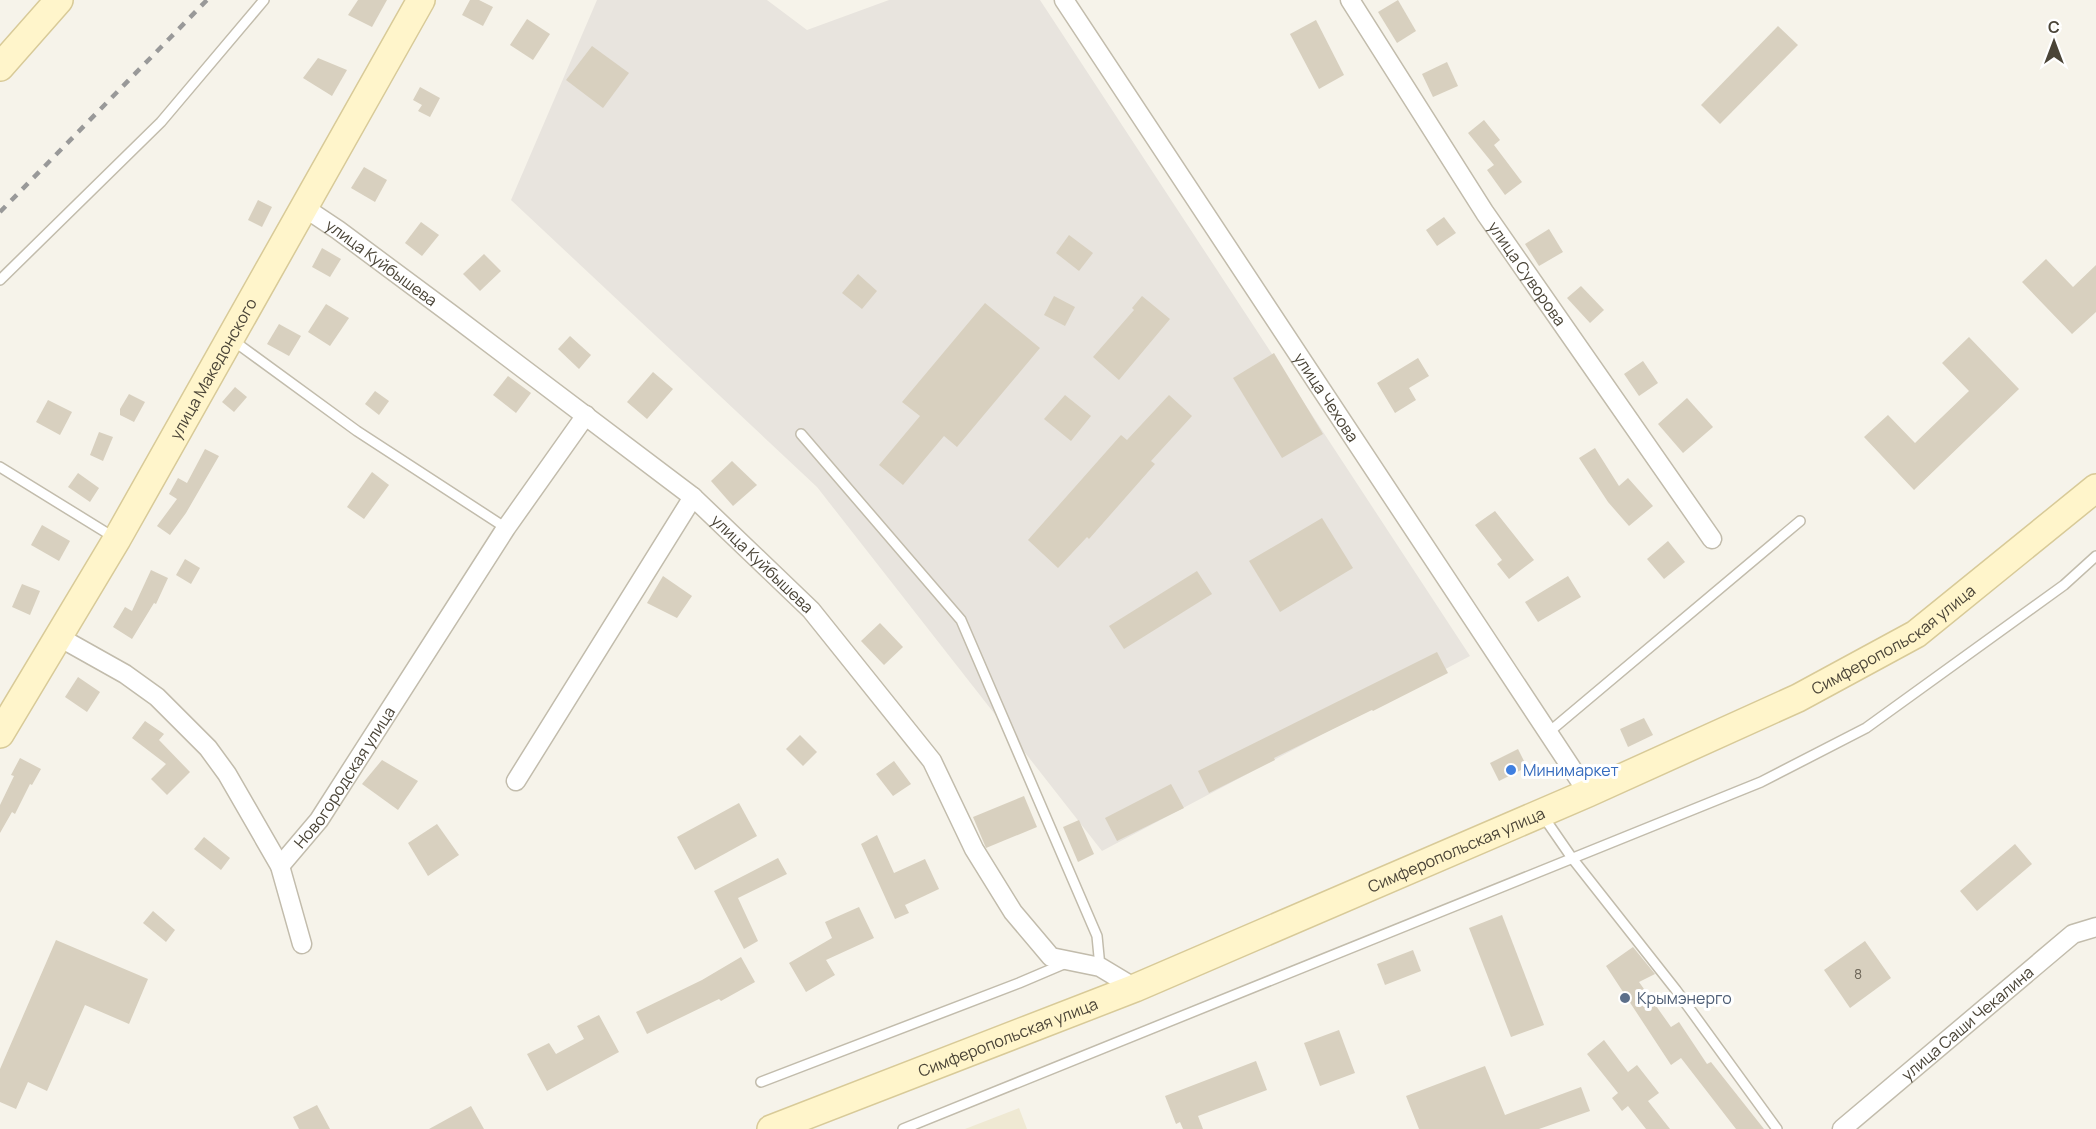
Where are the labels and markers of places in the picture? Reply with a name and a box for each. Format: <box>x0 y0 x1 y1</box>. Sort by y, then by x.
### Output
place label: Минимаркет <box>1523 759 1619 781</box>
marker: Минимаркет <box>1504 763 1518 777</box>
place label: Крымэнерго <box>1637 987 1732 1009</box>
marker: Крымэнерго <box>1618 991 1632 1005</box>

